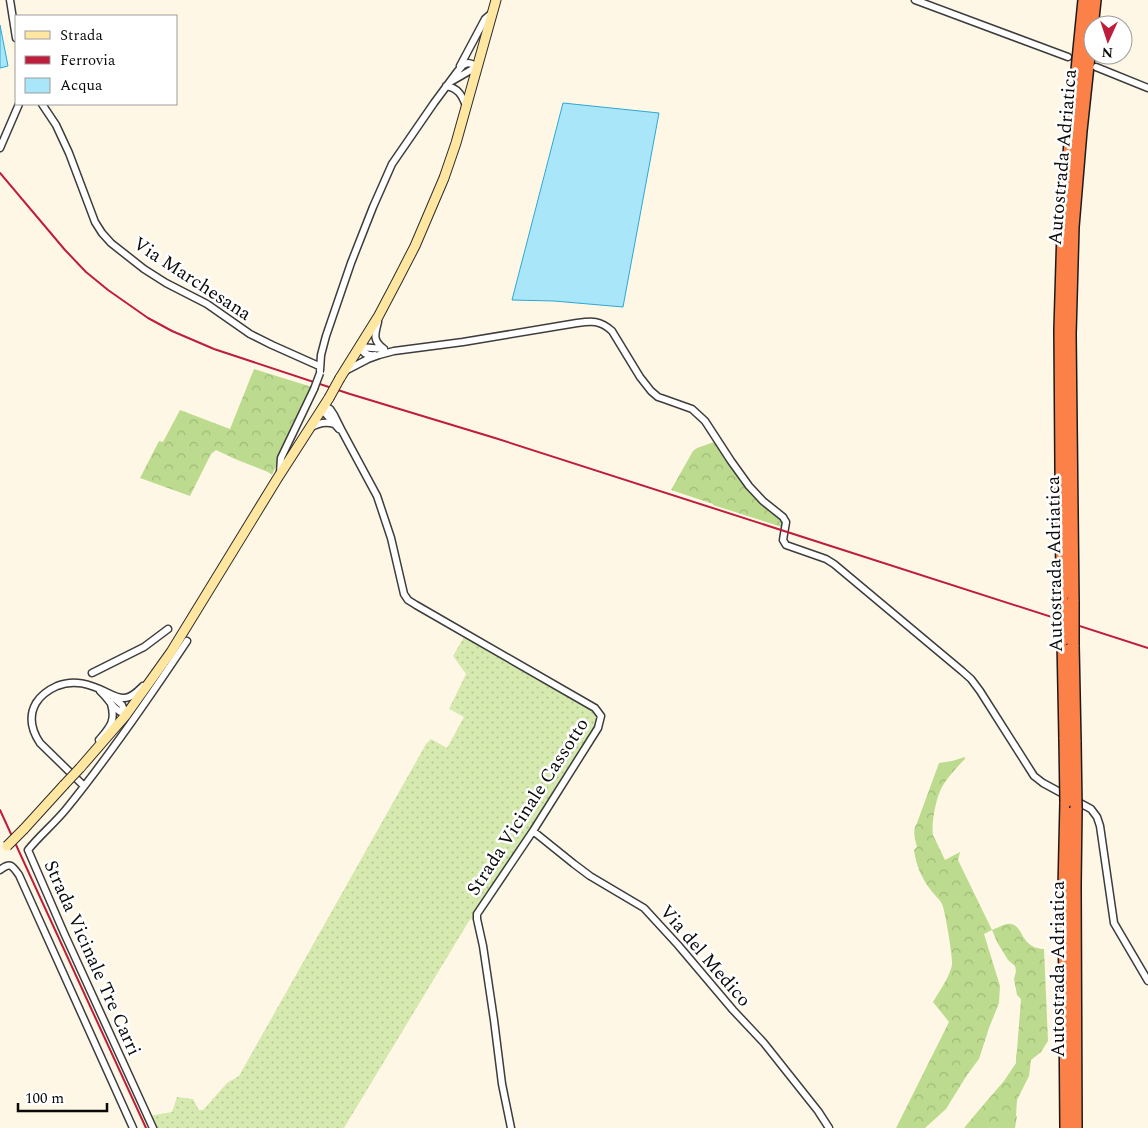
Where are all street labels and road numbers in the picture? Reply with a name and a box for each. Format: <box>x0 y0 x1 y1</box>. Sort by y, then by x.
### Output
street label: Autostrada Adriatica <box>1041 67 1085 246</box>
street label: Via Marchesana <box>127 230 258 329</box>
street label: Autostrada Adriatica <box>1039 475 1071 652</box>
street label: Strada Vicinale Cassotto <box>459 712 597 902</box>
street label: Strada Vicinale Tre Carri <box>36 856 148 1060</box>
street label: Autostrada Adriatica <box>1044 880 1073 1057</box>
street label: Via del Medico <box>652 898 758 1014</box>

